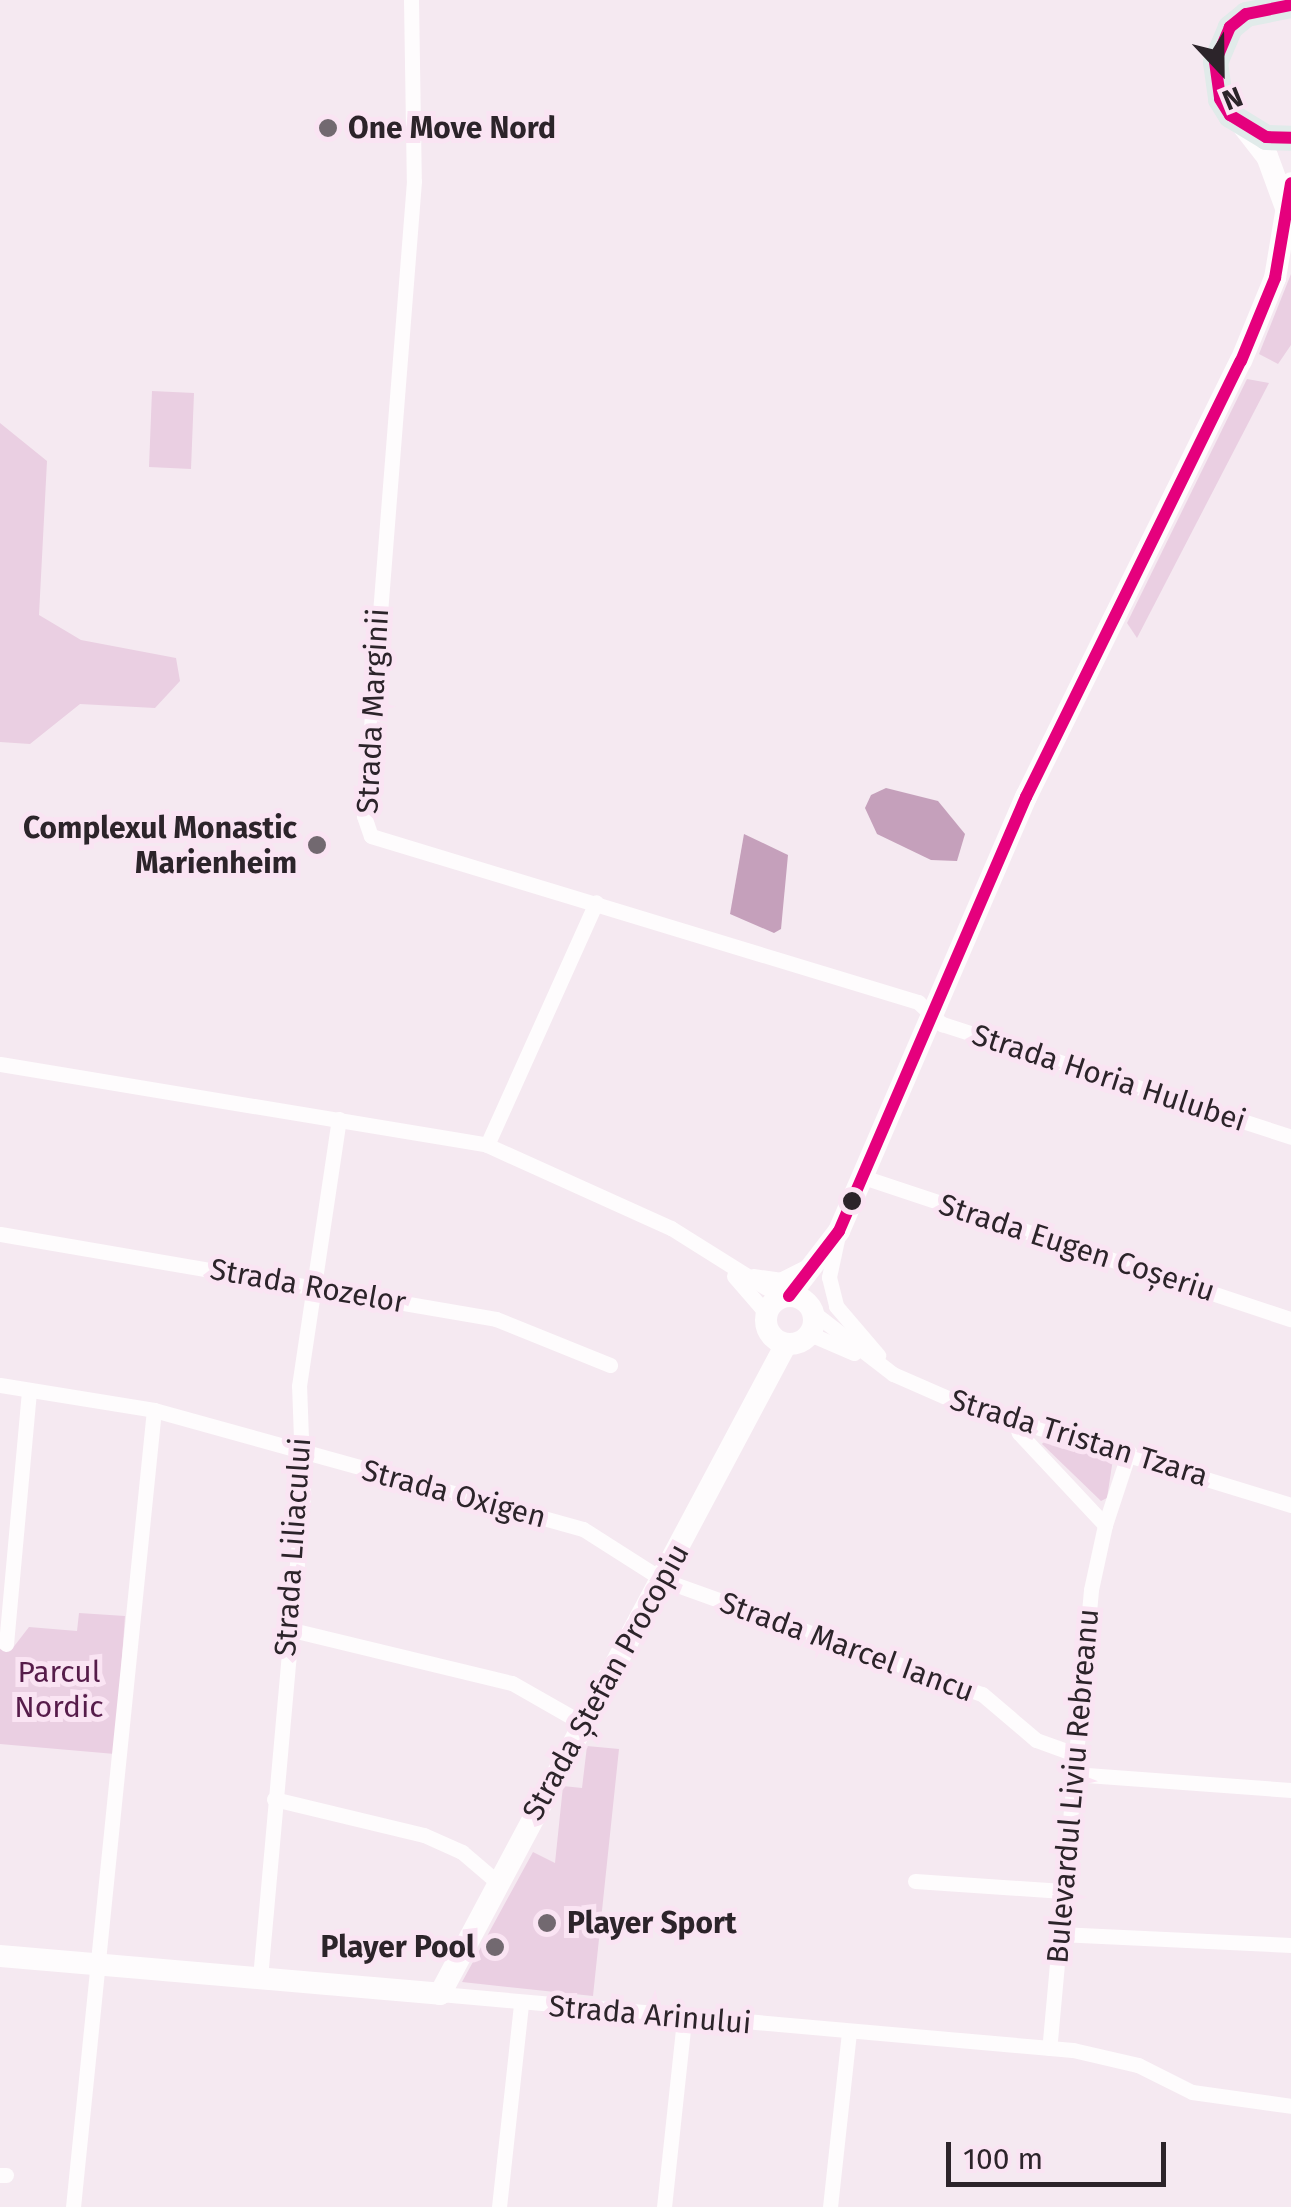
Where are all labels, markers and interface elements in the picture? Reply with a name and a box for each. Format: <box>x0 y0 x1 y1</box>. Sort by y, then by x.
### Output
north arrow <box>1171 20 1271 120</box>
text: N <box>1218 79 1247 117</box>
place label: One Move Nord <box>348 110 556 146</box>
marker: One Move Nord <box>317 117 339 139</box>
street label: Strada Marginii <box>350 607 396 815</box>
place label: Complexul Monastic Marienheim <box>23 810 297 880</box>
marker: Complexul Monastic Marienheim <box>306 834 328 856</box>
street label: Strada Horia Hulubei <box>968 1017 1250 1139</box>
street label: Strada Eugen Coșeriu <box>935 1186 1219 1310</box>
unlabelled marker <box>842 1191 862 1211</box>
street label: Strada Rozelor <box>207 1251 409 1321</box>
street label: Strada Tristan Tzara <box>946 1382 1212 1494</box>
street label: Strada Liliacului <box>267 1436 319 1658</box>
street label: Strada Oxigen <box>358 1452 550 1536</box>
street label: Strada Ștefan Procopiu <box>515 1537 697 1827</box>
street label: Strada Marcel Iancu <box>715 1584 979 1710</box>
street label: Bulevardul Liviu Rebreanu <box>1040 1607 1106 1965</box>
park label: Parcul Nordic <box>14 1654 104 1724</box>
place label: Player Sport <box>567 1905 737 1941</box>
marker: Player Sport <box>536 1912 558 1934</box>
place label: Player Pool <box>321 1929 475 1965</box>
marker: Player Pool <box>484 1936 506 1958</box>
street label: Strada Arinului <box>547 1988 753 2042</box>
scale bar <box>951 2122 1171 2184</box>
text: 100 m <box>963 2141 1043 2177</box>

